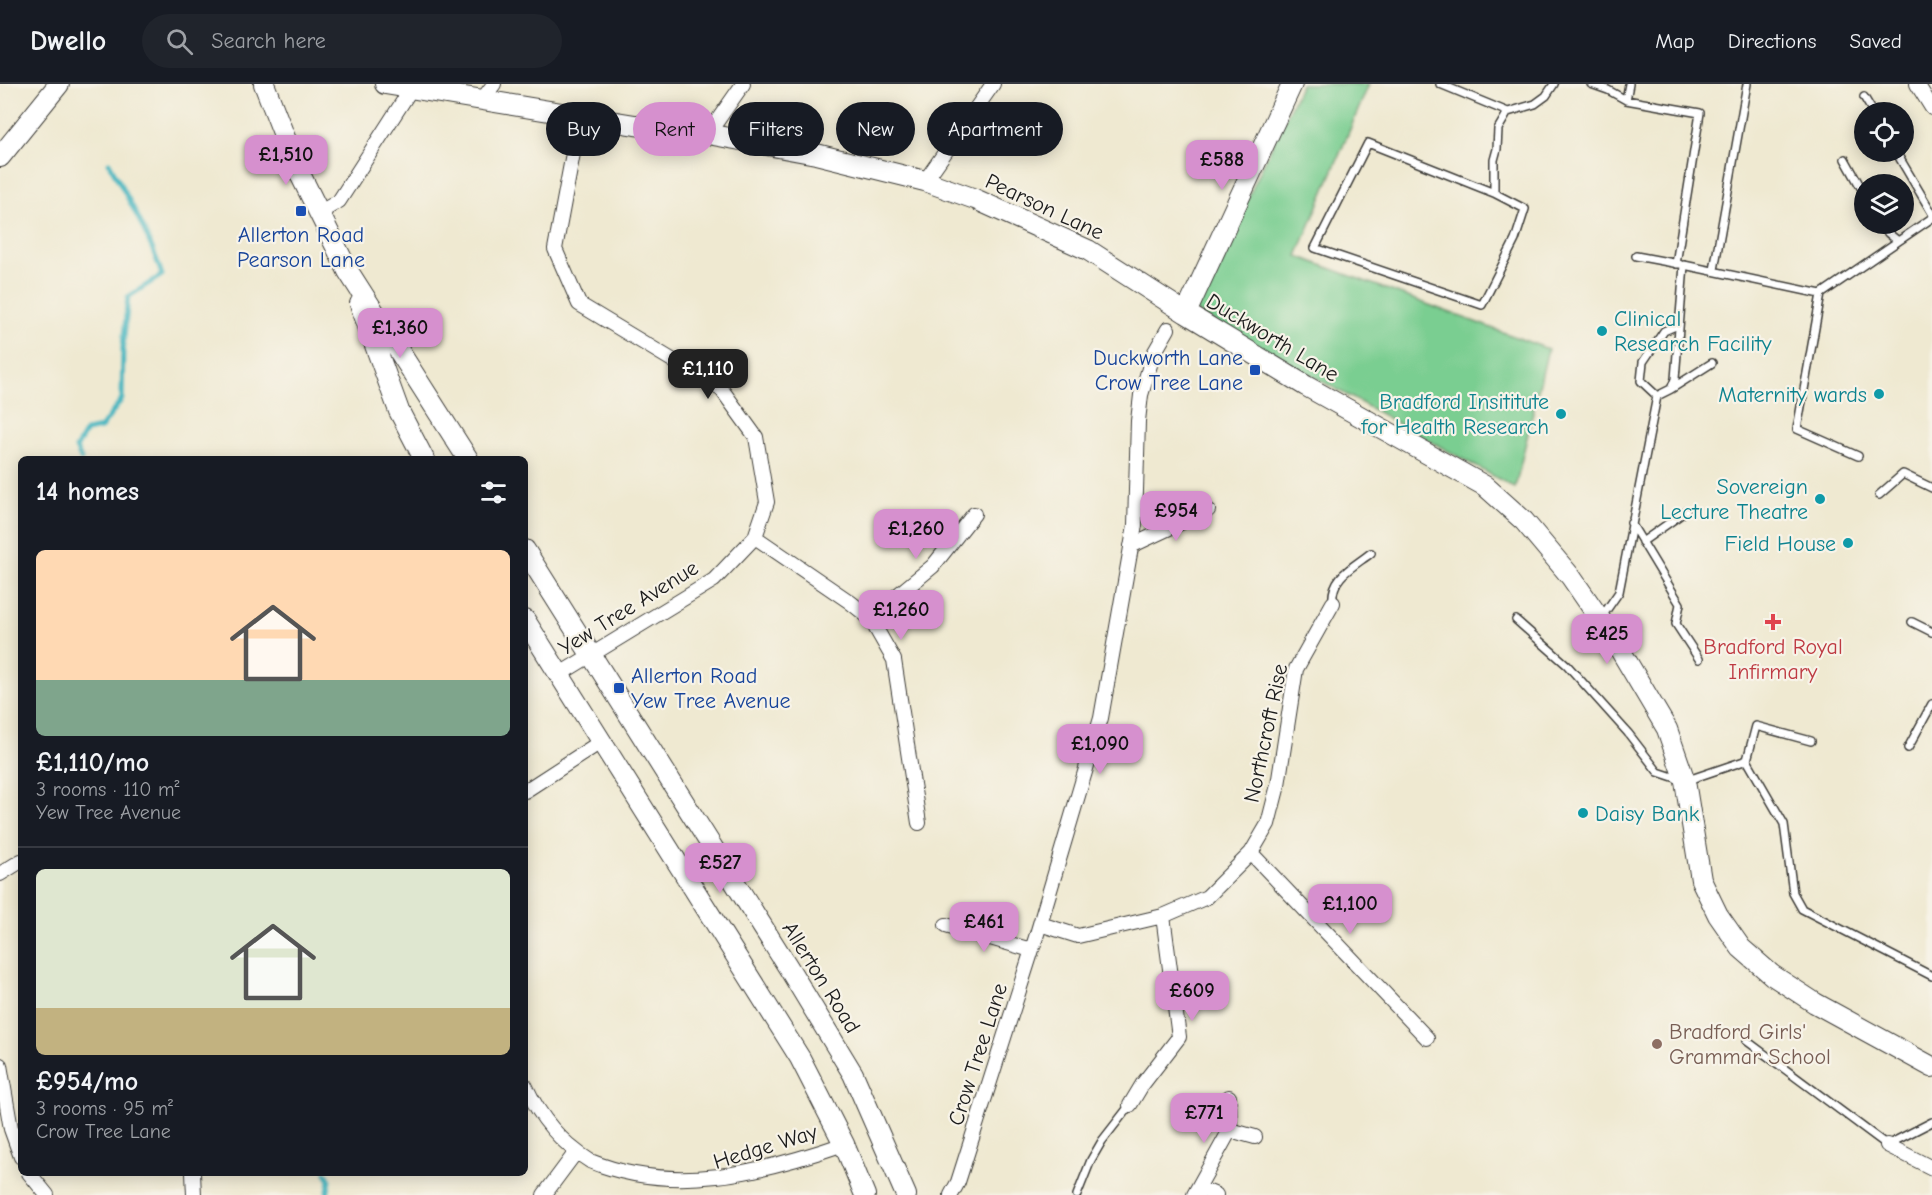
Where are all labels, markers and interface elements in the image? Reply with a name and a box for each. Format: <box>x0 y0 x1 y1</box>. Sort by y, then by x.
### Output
search box <box>142 14 562 68</box>
text: Dwello <box>30 25 106 57</box>
icon: search <box>163 25 196 58</box>
text: Search here <box>211 28 326 54</box>
text: Map <box>1655 29 1695 53</box>
text: Directions <box>1728 29 1817 53</box>
text: Saved <box>1850 29 1902 53</box>
chip: Buy <box>546 102 621 156</box>
chip: Rent <box>633 102 716 156</box>
chip: Filters <box>728 102 824 156</box>
chip: New <box>836 102 915 156</box>
chip: Apartment <box>927 102 1063 156</box>
map controls <box>1854 102 1914 234</box>
button: locate <box>1854 102 1914 162</box>
pin: £1,510 <box>237 135 335 186</box>
pin: £588 <box>1186 140 1258 191</box>
text: £1,510 <box>259 143 313 166</box>
text: £588 <box>1200 148 1244 171</box>
street label: Pearson Lane <box>981 168 1108 246</box>
button: layers <box>1854 174 1914 234</box>
marker: Allerton Road Pearson Lane <box>294 204 308 218</box>
place label: Allerton Road Pearson Lane <box>237 222 365 273</box>
street label: Duckworth Lane <box>1201 288 1344 388</box>
place label: Clinical Research Facility <box>1614 306 1772 357</box>
pin: £1,360 <box>351 308 449 359</box>
text: £1,360 <box>372 316 428 339</box>
marker: Clinical Research Facility <box>1595 324 1609 338</box>
place label: Duckworth Lane Crow Tree Lane <box>1093 345 1243 396</box>
pin: £1,110 <box>659 349 757 400</box>
text: £1,110 <box>682 357 734 380</box>
marker: Duckworth Lane Crow Tree Lane <box>1248 363 1262 377</box>
place label: Maternity wards <box>1718 382 1867 408</box>
marker: Maternity wards <box>1872 387 1886 401</box>
place label: Bradford Insititute for Health Research <box>1360 389 1549 440</box>
marker: Bradford Insititute for Health Research <box>1554 407 1568 421</box>
place label: Sovereign Lecture Theatre <box>1660 474 1808 525</box>
icon: filters <box>477 476 510 509</box>
text: 14 homes <box>36 477 139 507</box>
pin: £954 <box>1140 491 1212 542</box>
marker: Sovereign Lecture Theatre <box>1813 492 1827 506</box>
text: £954 <box>1154 499 1198 522</box>
pin: £1,260 <box>867 509 965 560</box>
text: £1,260 <box>888 517 944 540</box>
place label: Field House <box>1725 531 1836 557</box>
marker: Field House <box>1841 536 1855 550</box>
street label: Yew Tree Avenue <box>554 555 703 661</box>
icon: home <box>219 589 327 697</box>
pin: £1,260 <box>852 590 950 641</box>
text: £1,260 <box>873 598 929 621</box>
marker: Bradford Royal Infirmary <box>1764 613 1782 631</box>
pin: £425 <box>1571 614 1643 665</box>
text: £425 <box>1585 622 1629 645</box>
place label: Bradford Royal Infirmary <box>1703 634 1843 685</box>
street label: Northcroft Rise <box>1239 661 1293 805</box>
place label: Allerton Road Yew Tree Avenue <box>631 663 790 714</box>
marker: Allerton Road Yew Tree Avenue <box>612 681 626 695</box>
pin: £1,090 <box>1051 724 1149 775</box>
text: £1,090 <box>1071 732 1129 755</box>
text: £1,110/mo <box>36 748 149 778</box>
text: 3 rooms · 110 m² <box>36 778 180 801</box>
text: Yew Tree Avenue <box>36 801 181 824</box>
place label: Daisy Bank <box>1595 801 1700 827</box>
marker: Daisy Bank <box>1576 806 1590 820</box>
pin: £527 <box>684 843 756 894</box>
text: £527 <box>699 851 741 874</box>
pin: £1,100 <box>1301 884 1399 935</box>
text: £1,100 <box>1322 892 1378 915</box>
pin: £461 <box>948 902 1020 953</box>
icon: home <box>219 908 327 1016</box>
text: £461 <box>964 910 1004 933</box>
street label: Allerton Road <box>777 917 866 1038</box>
pin: £609 <box>1156 971 1228 1022</box>
text: £609 <box>1169 979 1215 1002</box>
street label: Crow Tree Lane <box>943 980 1013 1129</box>
place label: Bradford Girls' Grammar School <box>1669 1019 1831 1070</box>
marker: Bradford Girls' Grammar School <box>1650 1037 1664 1051</box>
text: £954/mo <box>36 1067 138 1097</box>
pin: £771 <box>1168 1093 1240 1144</box>
text: 3 rooms · 95 m² <box>36 1097 173 1120</box>
text: £771 <box>1184 1101 1224 1124</box>
street label: Hedge Way <box>710 1119 821 1175</box>
text: Crow Tree Lane <box>36 1120 171 1143</box>

